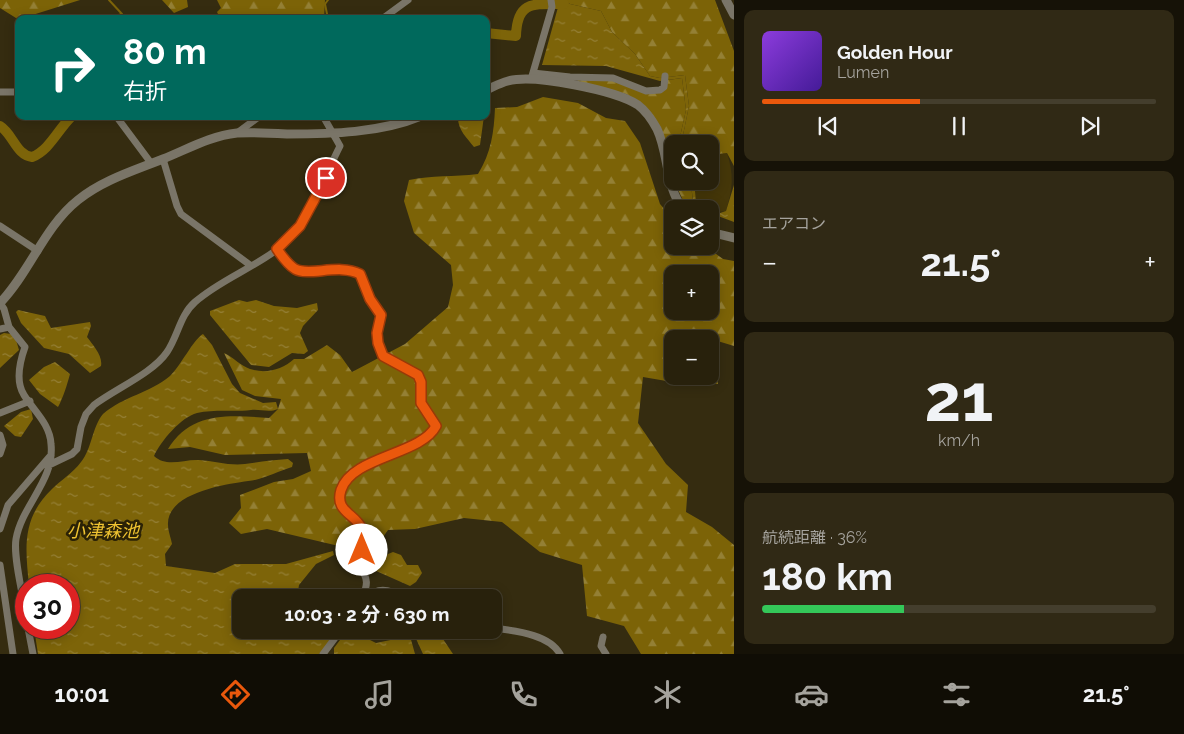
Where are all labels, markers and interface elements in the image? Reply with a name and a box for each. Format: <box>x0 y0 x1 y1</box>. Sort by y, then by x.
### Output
text: 80 m <box>123 31 207 72</box>
icon: right <box>40 35 105 100</box>
text: Golden Hour <box>837 41 953 63</box>
text: Lumen <box>837 63 889 82</box>
text: 右折 <box>123 78 167 104</box>
icon: previous <box>814 112 842 140</box>
icon: pause <box>945 112 973 140</box>
icon: next <box>1076 112 1104 140</box>
map controls <box>664 135 719 385</box>
button: search <box>664 135 719 190</box>
pin <box>305 157 347 199</box>
icon: arrive <box>312 164 340 192</box>
button: layers <box>664 200 719 255</box>
text: エアコン <box>762 214 826 233</box>
text: 21.5° <box>920 240 1001 285</box>
text: − <box>762 246 777 279</box>
text: + <box>1144 246 1156 279</box>
button: + <box>664 265 719 320</box>
button: − <box>664 330 719 385</box>
text: 21 <box>925 360 993 436</box>
text: km/h <box>938 431 980 450</box>
water label: 小津森池 <box>67 520 141 541</box>
position arrow <box>335 523 387 575</box>
text: 航続距離 · 36% <box>762 528 867 547</box>
text: 180 km <box>762 554 893 599</box>
speed limit sign: 30 <box>15 574 80 639</box>
text: 10:03 · 2 分 · 630 m <box>284 603 450 625</box>
icon: directions <box>218 677 253 712</box>
icon: music <box>362 677 397 712</box>
icon: phone <box>506 677 541 712</box>
icon: climate <box>650 677 685 712</box>
icon: car <box>794 677 829 712</box>
icon: filters <box>939 677 974 712</box>
text: 10:01 <box>55 681 109 707</box>
text: 21.5° <box>1083 681 1129 707</box>

